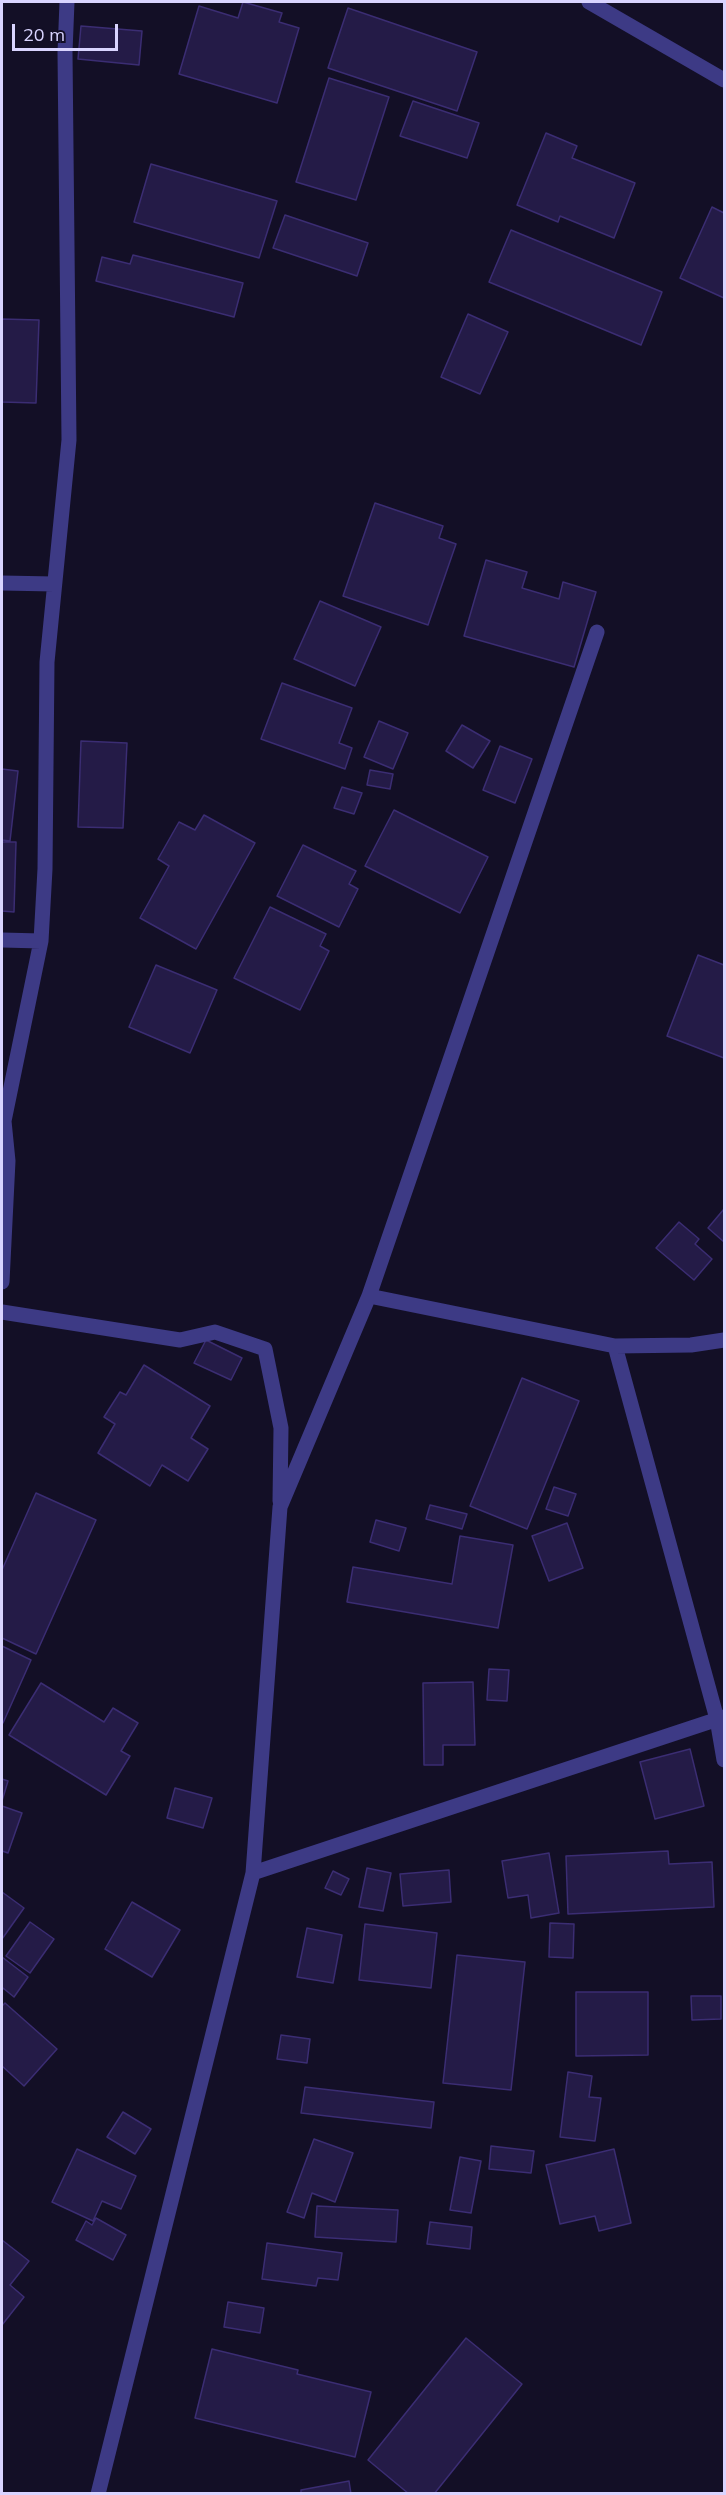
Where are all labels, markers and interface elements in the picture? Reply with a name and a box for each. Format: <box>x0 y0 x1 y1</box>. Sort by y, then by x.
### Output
scale bar <box>15 12 122 50</box>
text: 20 m <box>23 23 65 46</box>

